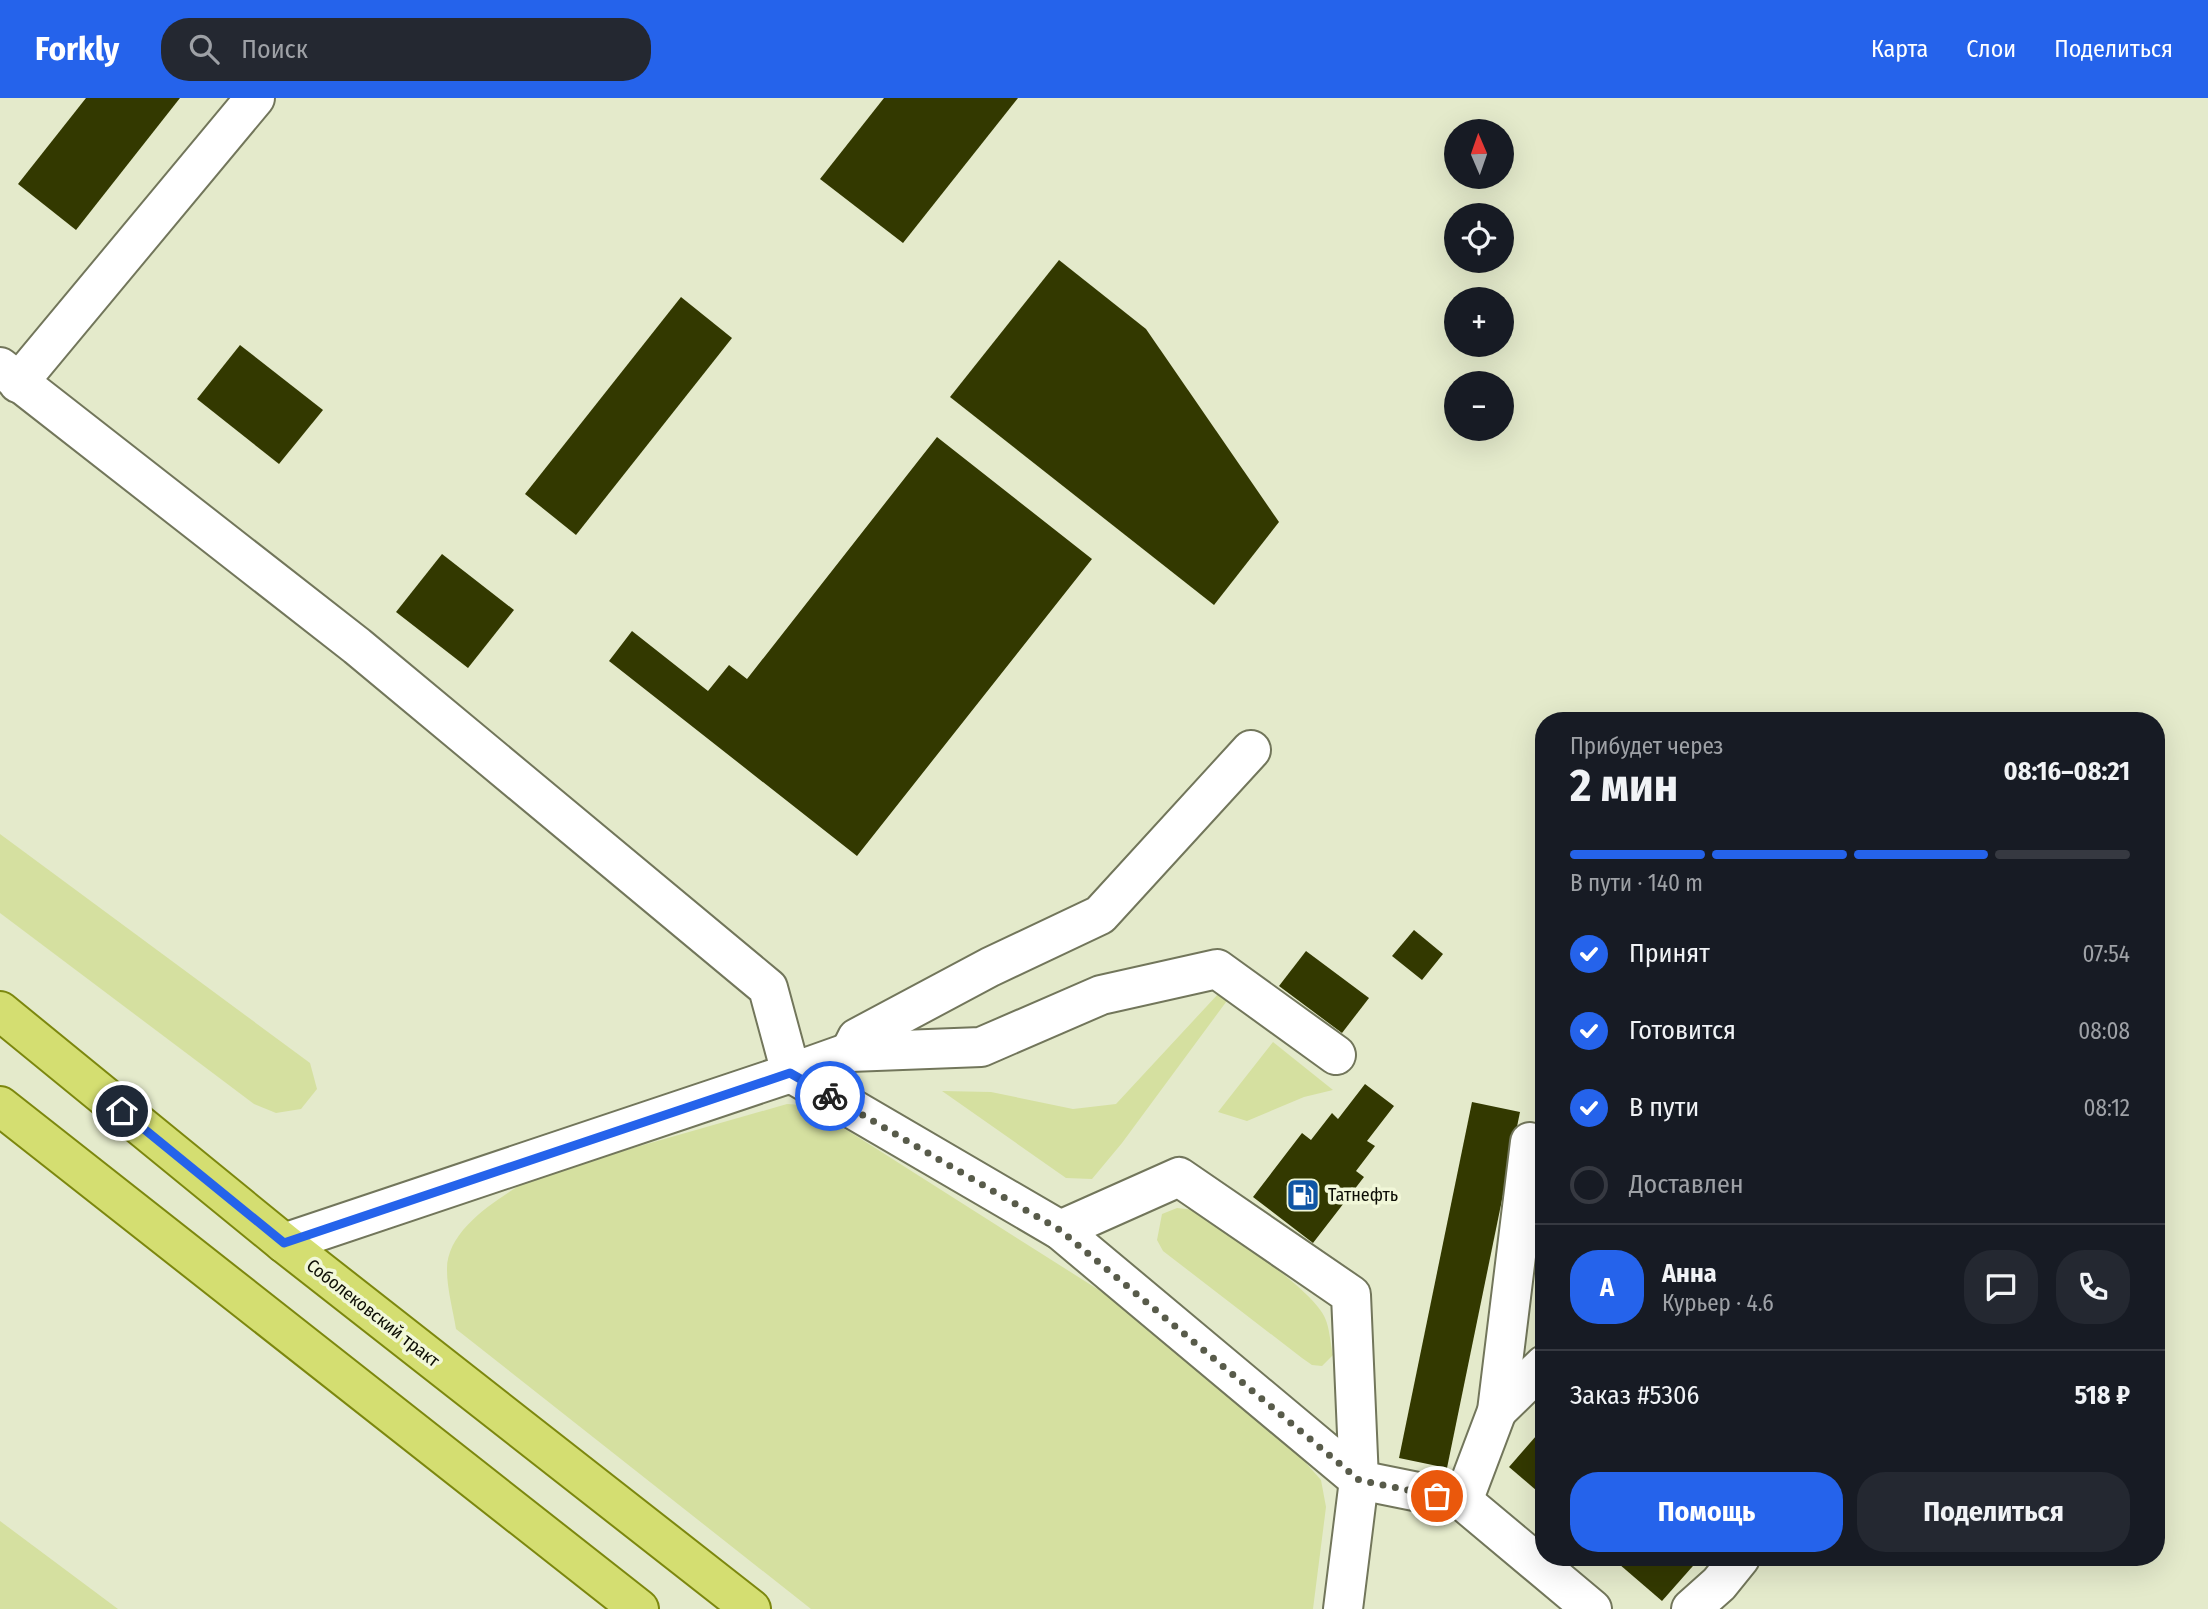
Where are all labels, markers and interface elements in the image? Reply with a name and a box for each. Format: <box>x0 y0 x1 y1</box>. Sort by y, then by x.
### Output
search box <box>161 18 651 81</box>
text: Forkly <box>35 29 119 69</box>
icon: search <box>185 30 223 68</box>
text: Поиск <box>241 34 308 65</box>
text: Карта <box>1871 35 1928 63</box>
text: Слои <box>1966 35 2016 63</box>
text: Поделиться <box>2054 35 2173 63</box>
north arrow <box>1444 119 1514 189</box>
map controls <box>1444 119 1514 441</box>
button: locate <box>1444 203 1514 273</box>
button: + <box>1444 287 1514 357</box>
button: − <box>1444 371 1514 441</box>
text: Прибудет через <box>1570 732 1723 760</box>
text: 08:16–08:21 <box>2004 756 2130 787</box>
text: 2 мин <box>1570 758 1678 813</box>
text: В пути · 140 m <box>1570 869 1703 897</box>
icon: check <box>1570 935 1608 973</box>
text: Принят <box>1629 938 1710 969</box>
text: 07:54 <box>2082 940 2130 968</box>
icon: check <box>1570 1012 1608 1050</box>
text: Готовится <box>1629 1015 1736 1046</box>
text: 08:08 <box>2078 1017 2130 1045</box>
courier <box>795 1061 865 1131</box>
icon: bike <box>811 1077 849 1115</box>
pin <box>92 1081 152 1141</box>
icon: check <box>1570 1089 1608 1127</box>
icon: home <box>103 1092 141 1130</box>
text: В пути <box>1629 1092 1699 1123</box>
text: 08:12 <box>2083 1094 2130 1122</box>
text: Доставлен <box>1629 1169 1744 1200</box>
fuel station icon: Татнефть <box>1284 1176 1322 1214</box>
place label: Татнефть <box>1328 1184 1398 1206</box>
button: chat <box>1964 1250 2038 1324</box>
button: phone <box>2056 1250 2130 1324</box>
street label: Соболековский тракт <box>302 1254 444 1372</box>
text: Анна <box>1662 1258 1717 1289</box>
text: А <box>1600 1272 1614 1303</box>
text: Курьер · 4.6 <box>1662 1289 1774 1317</box>
text: Заказ #5306 <box>1570 1380 1699 1411</box>
text: 518 ₽ <box>2074 1380 2130 1411</box>
pin <box>1407 1466 1467 1526</box>
button: Помощь <box>1570 1472 1843 1552</box>
button: Поделиться <box>1857 1472 2130 1552</box>
icon: bag <box>1418 1477 1456 1515</box>

